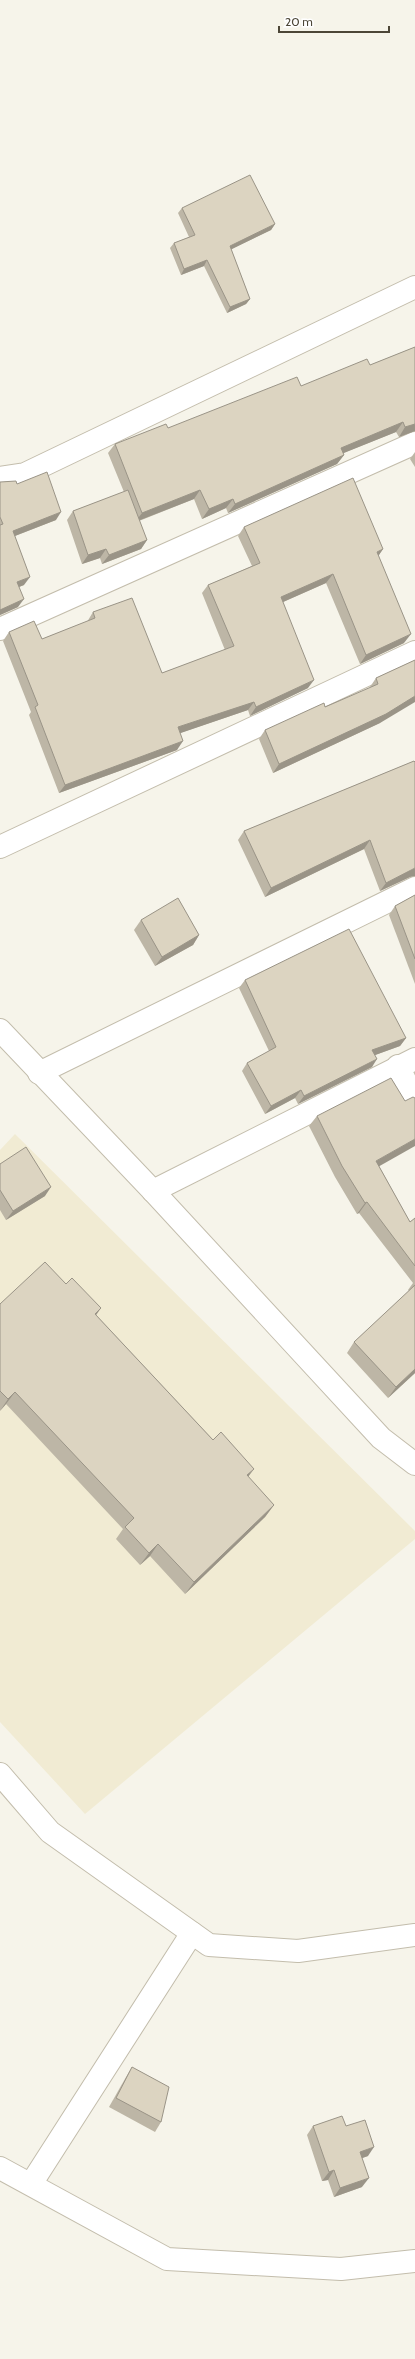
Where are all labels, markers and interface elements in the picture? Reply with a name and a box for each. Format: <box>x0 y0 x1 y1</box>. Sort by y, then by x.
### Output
scale bar <box>279 8 389 34</box>
text: 20 m <box>285 14 313 29</box>

